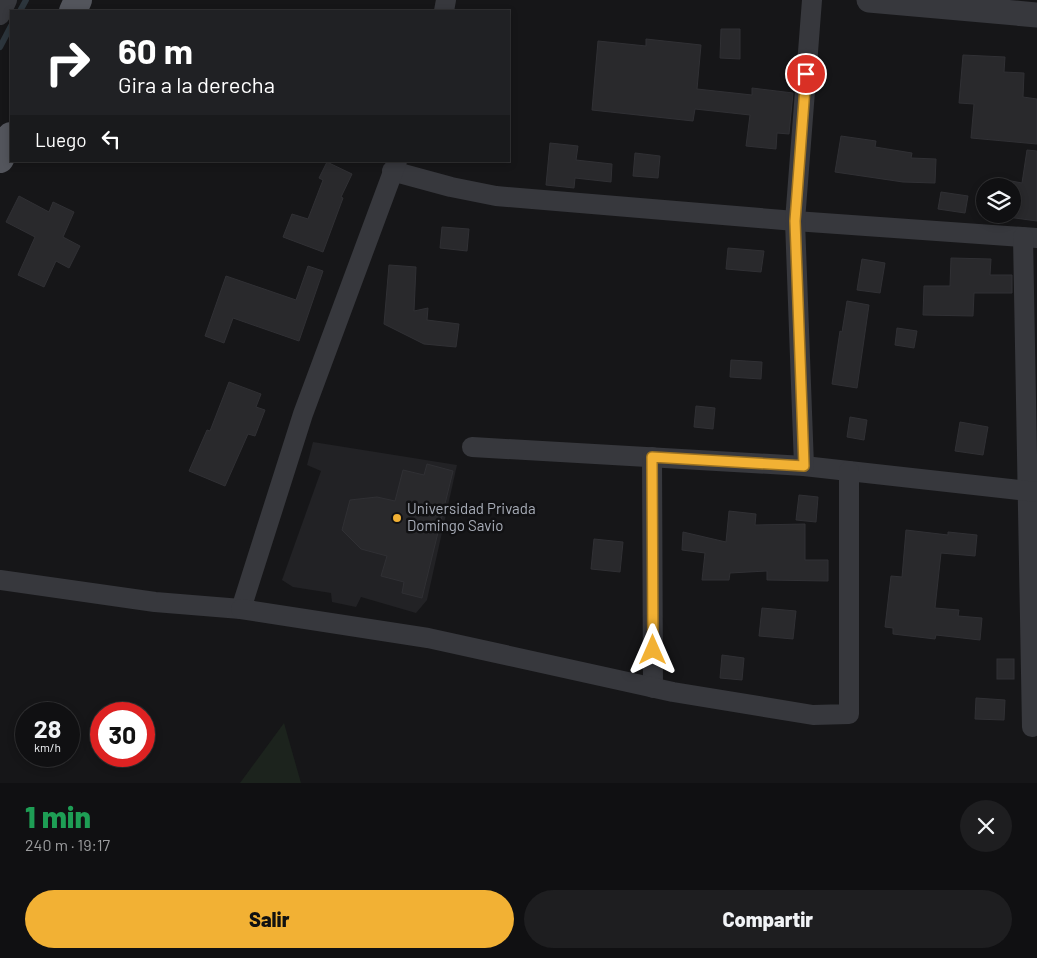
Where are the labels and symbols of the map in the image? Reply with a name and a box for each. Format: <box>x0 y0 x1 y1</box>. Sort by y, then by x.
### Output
pin <box>785 53 827 95</box>
place label: Universidad Privada Domingo Savio <box>407 499 536 534</box>
marker: Universidad Privada Domingo Savio <box>391 512 403 524</box>
position arrow <box>626 623 678 675</box>
speed limit sign: 30 <box>90 702 155 767</box>

